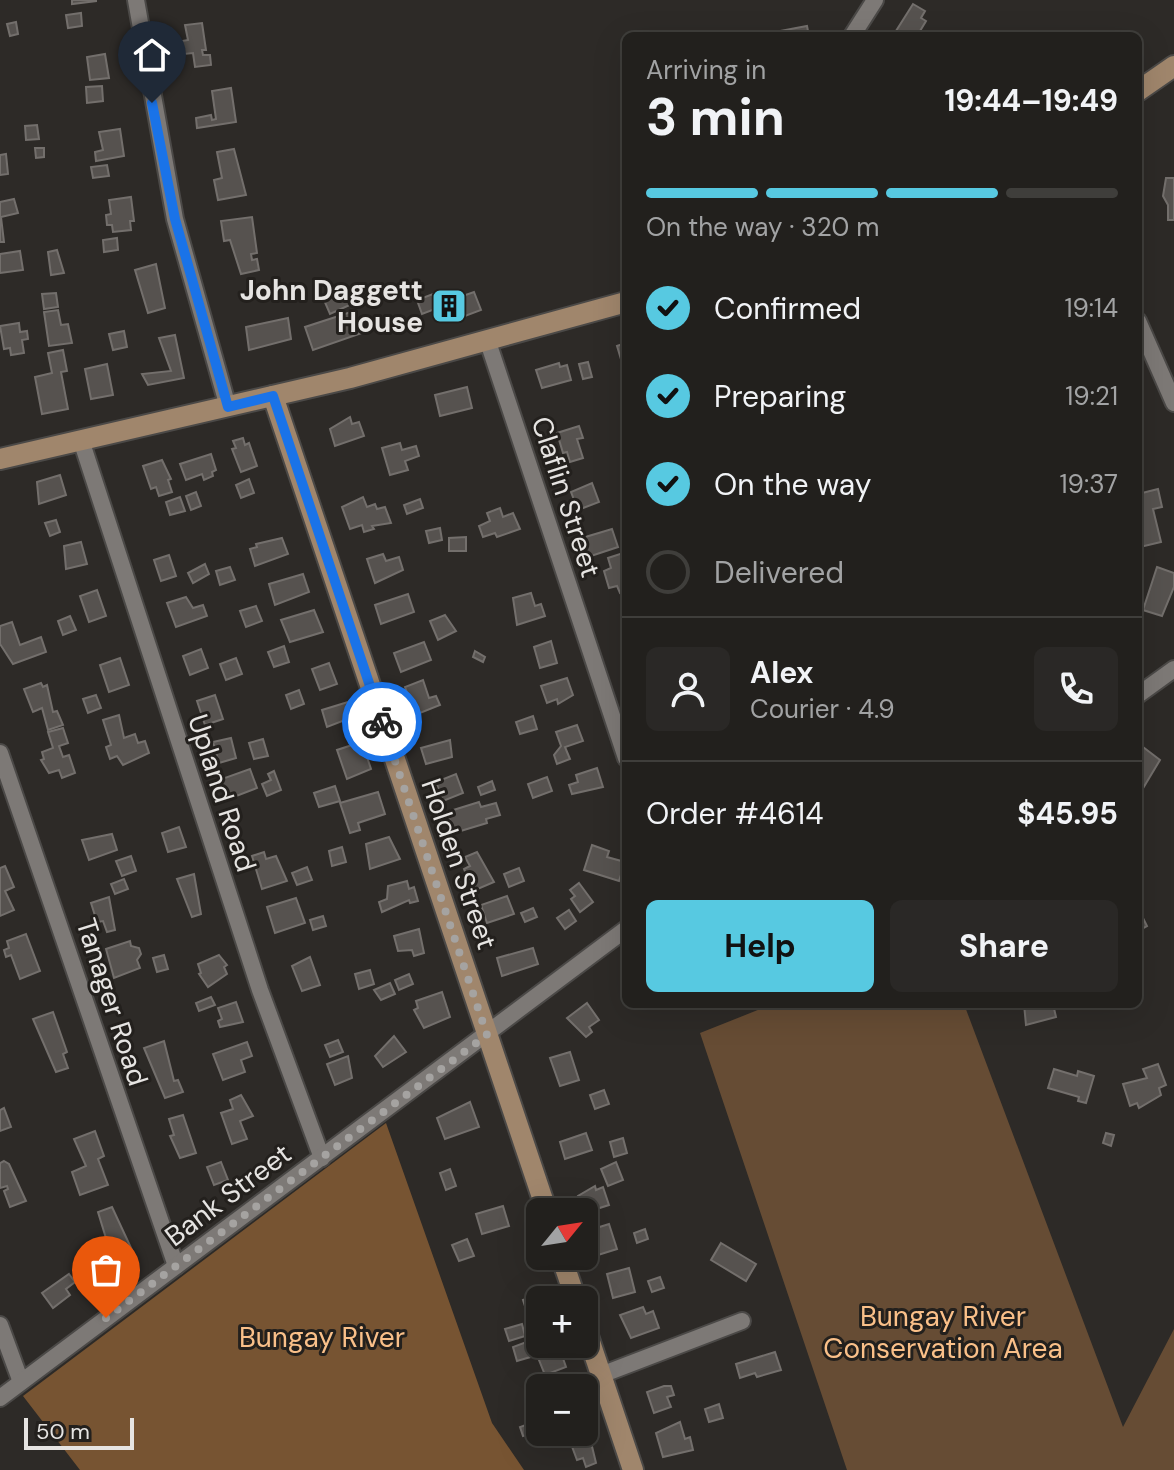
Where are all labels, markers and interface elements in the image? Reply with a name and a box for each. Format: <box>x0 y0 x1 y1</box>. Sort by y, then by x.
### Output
pin <box>118 21 186 103</box>
icon: home <box>130 33 174 77</box>
text: Arriving in <box>646 53 766 87</box>
text: 19:44–19:49 <box>944 81 1118 120</box>
text: 3 min <box>646 83 785 151</box>
text: On the way · 320 m <box>646 210 879 244</box>
place label: John Daggett House <box>240 272 423 341</box>
icon: check <box>646 286 690 330</box>
building icon: John Daggett House <box>430 287 468 325</box>
text: Confirmed <box>714 289 861 328</box>
text: 19:14 <box>1064 291 1118 325</box>
icon: check <box>646 374 690 418</box>
text: Preparing <box>714 377 846 416</box>
text: 19:21 <box>1065 379 1118 413</box>
street label: Claflin Street <box>523 412 609 582</box>
icon: check <box>646 462 690 506</box>
text: On the way <box>714 465 871 504</box>
text: 19:37 <box>1059 467 1118 501</box>
text: Delivered <box>714 553 844 592</box>
button: person <box>646 647 730 731</box>
button: phone <box>1034 647 1118 731</box>
text: Alex <box>750 653 813 692</box>
courier <box>342 682 422 762</box>
text: Courier · 4.9 <box>750 692 895 726</box>
icon: bike <box>360 700 404 744</box>
street label: Upland Road <box>179 709 265 877</box>
street label: Holden Street <box>412 774 506 954</box>
text: Order #4614 <box>646 794 823 833</box>
text: $45.95 <box>1017 794 1118 833</box>
button: Help <box>646 900 874 992</box>
button: Share <box>890 900 1118 992</box>
street label: Tanager Road <box>67 913 157 1091</box>
street label: Bank Street <box>157 1135 299 1255</box>
north arrow <box>526 1198 598 1270</box>
map controls <box>526 1198 598 1446</box>
pin <box>72 1236 140 1318</box>
icon: bag <box>84 1248 128 1292</box>
button: + <box>526 1286 598 1358</box>
park label: Bungay River Conservation Area <box>823 1298 1063 1367</box>
park label: Bungay River <box>239 1319 405 1356</box>
button: − <box>526 1374 598 1446</box>
scale bar <box>24 1414 134 1450</box>
text: 50 m <box>36 1417 90 1446</box>

